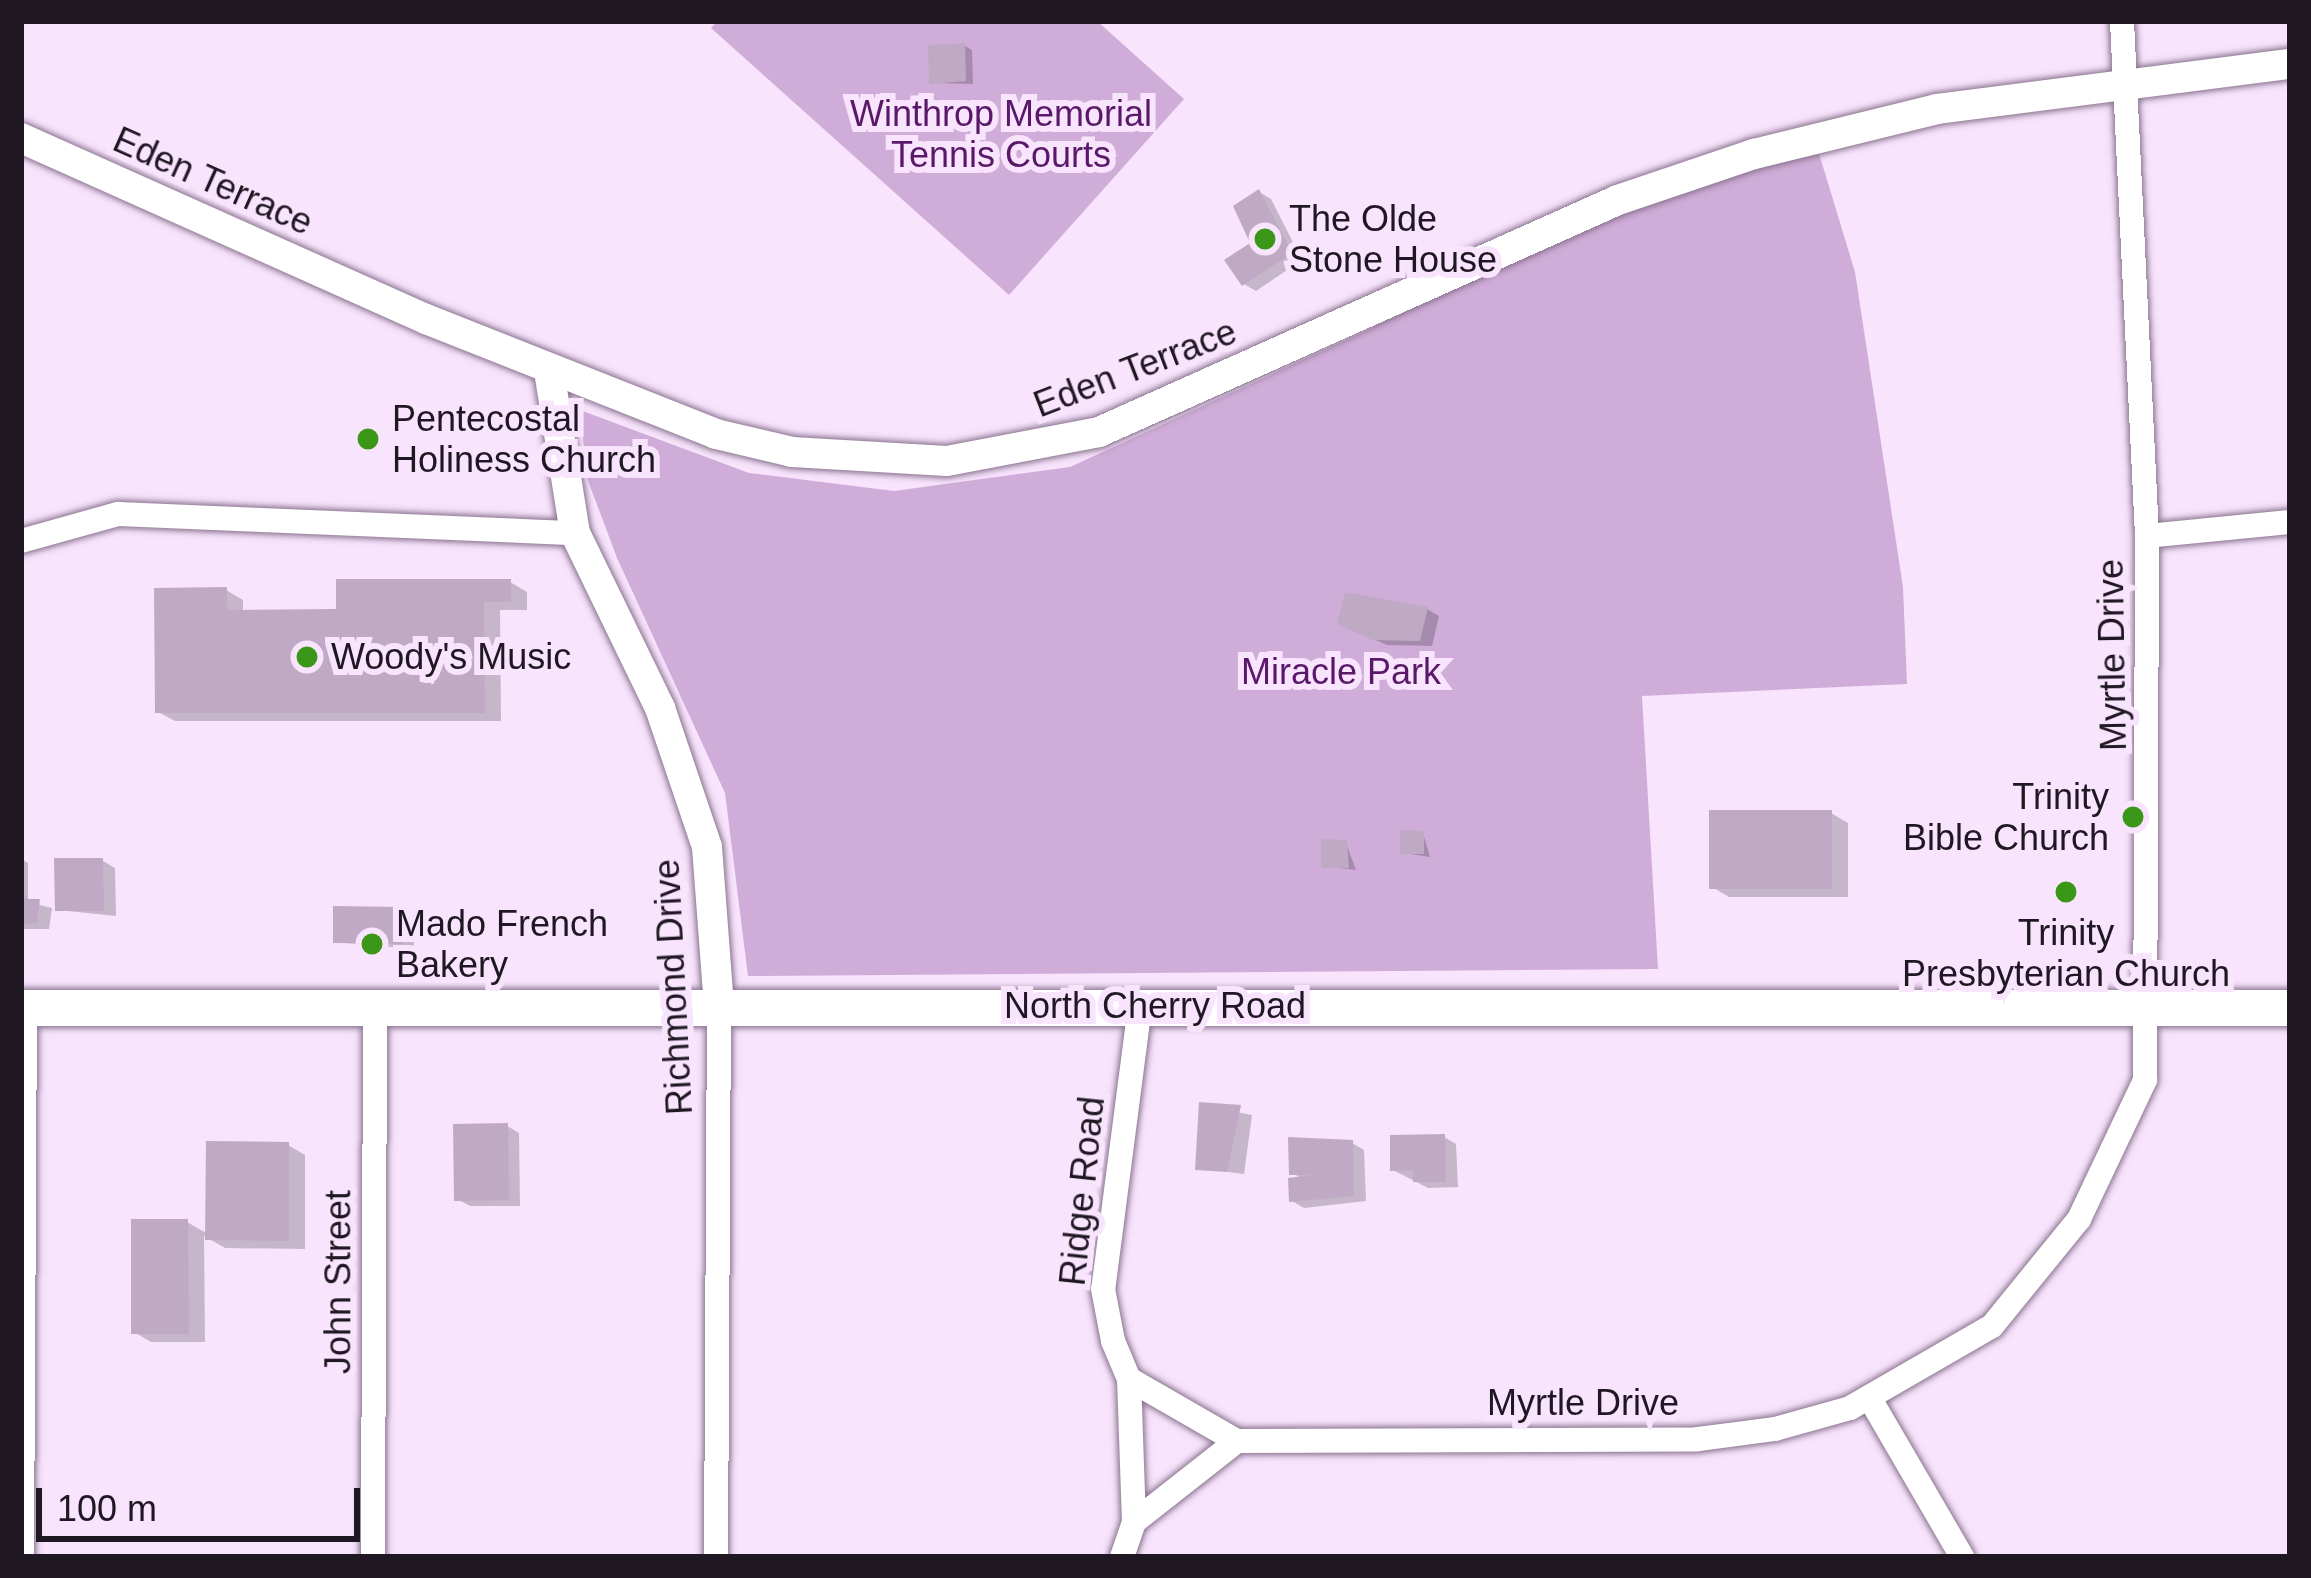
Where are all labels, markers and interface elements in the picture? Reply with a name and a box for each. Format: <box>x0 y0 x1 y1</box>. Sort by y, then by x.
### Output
park label: Winthrop Memorial Tennis Courts <box>850 91 1152 176</box>
street label: Eden Terrace <box>106 118 320 244</box>
place label: The Olde Stone House <box>1289 196 1497 281</box>
marker: The Olde Stone House <box>1252 226 1278 252</box>
street label: Eden Terrace <box>1027 309 1243 427</box>
place label: Pentecostal Holiness Church <box>392 396 656 481</box>
marker: Pentecostal Holiness Church <box>355 426 381 452</box>
street label: Myrtle Drive <box>2089 559 2135 751</box>
place label: Woody's Music <box>331 635 571 679</box>
marker: Woody's Music <box>294 644 320 670</box>
park label: Miracle Park <box>1241 650 1441 694</box>
place label: Trinity Bible Church <box>1903 774 2109 859</box>
marker: Trinity Bible Church <box>2120 804 2146 830</box>
street label: Richmond Drive <box>645 858 701 1116</box>
marker: Trinity Presbyterian Church <box>2053 879 2079 905</box>
place label: Mado French Bakery <box>396 901 608 986</box>
place label: Trinity Presbyterian Church <box>1902 910 2230 995</box>
marker: Mado French Bakery <box>359 931 385 957</box>
street label: North Cherry Road <box>1004 984 1306 1028</box>
street label: Ridge Road <box>1051 1094 1113 1288</box>
street label: John Street <box>316 1190 360 1374</box>
street label: Myrtle Drive <box>1487 1381 1679 1425</box>
scale bar <box>42 1464 366 1538</box>
text: 100 m <box>57 1488 157 1529</box>

